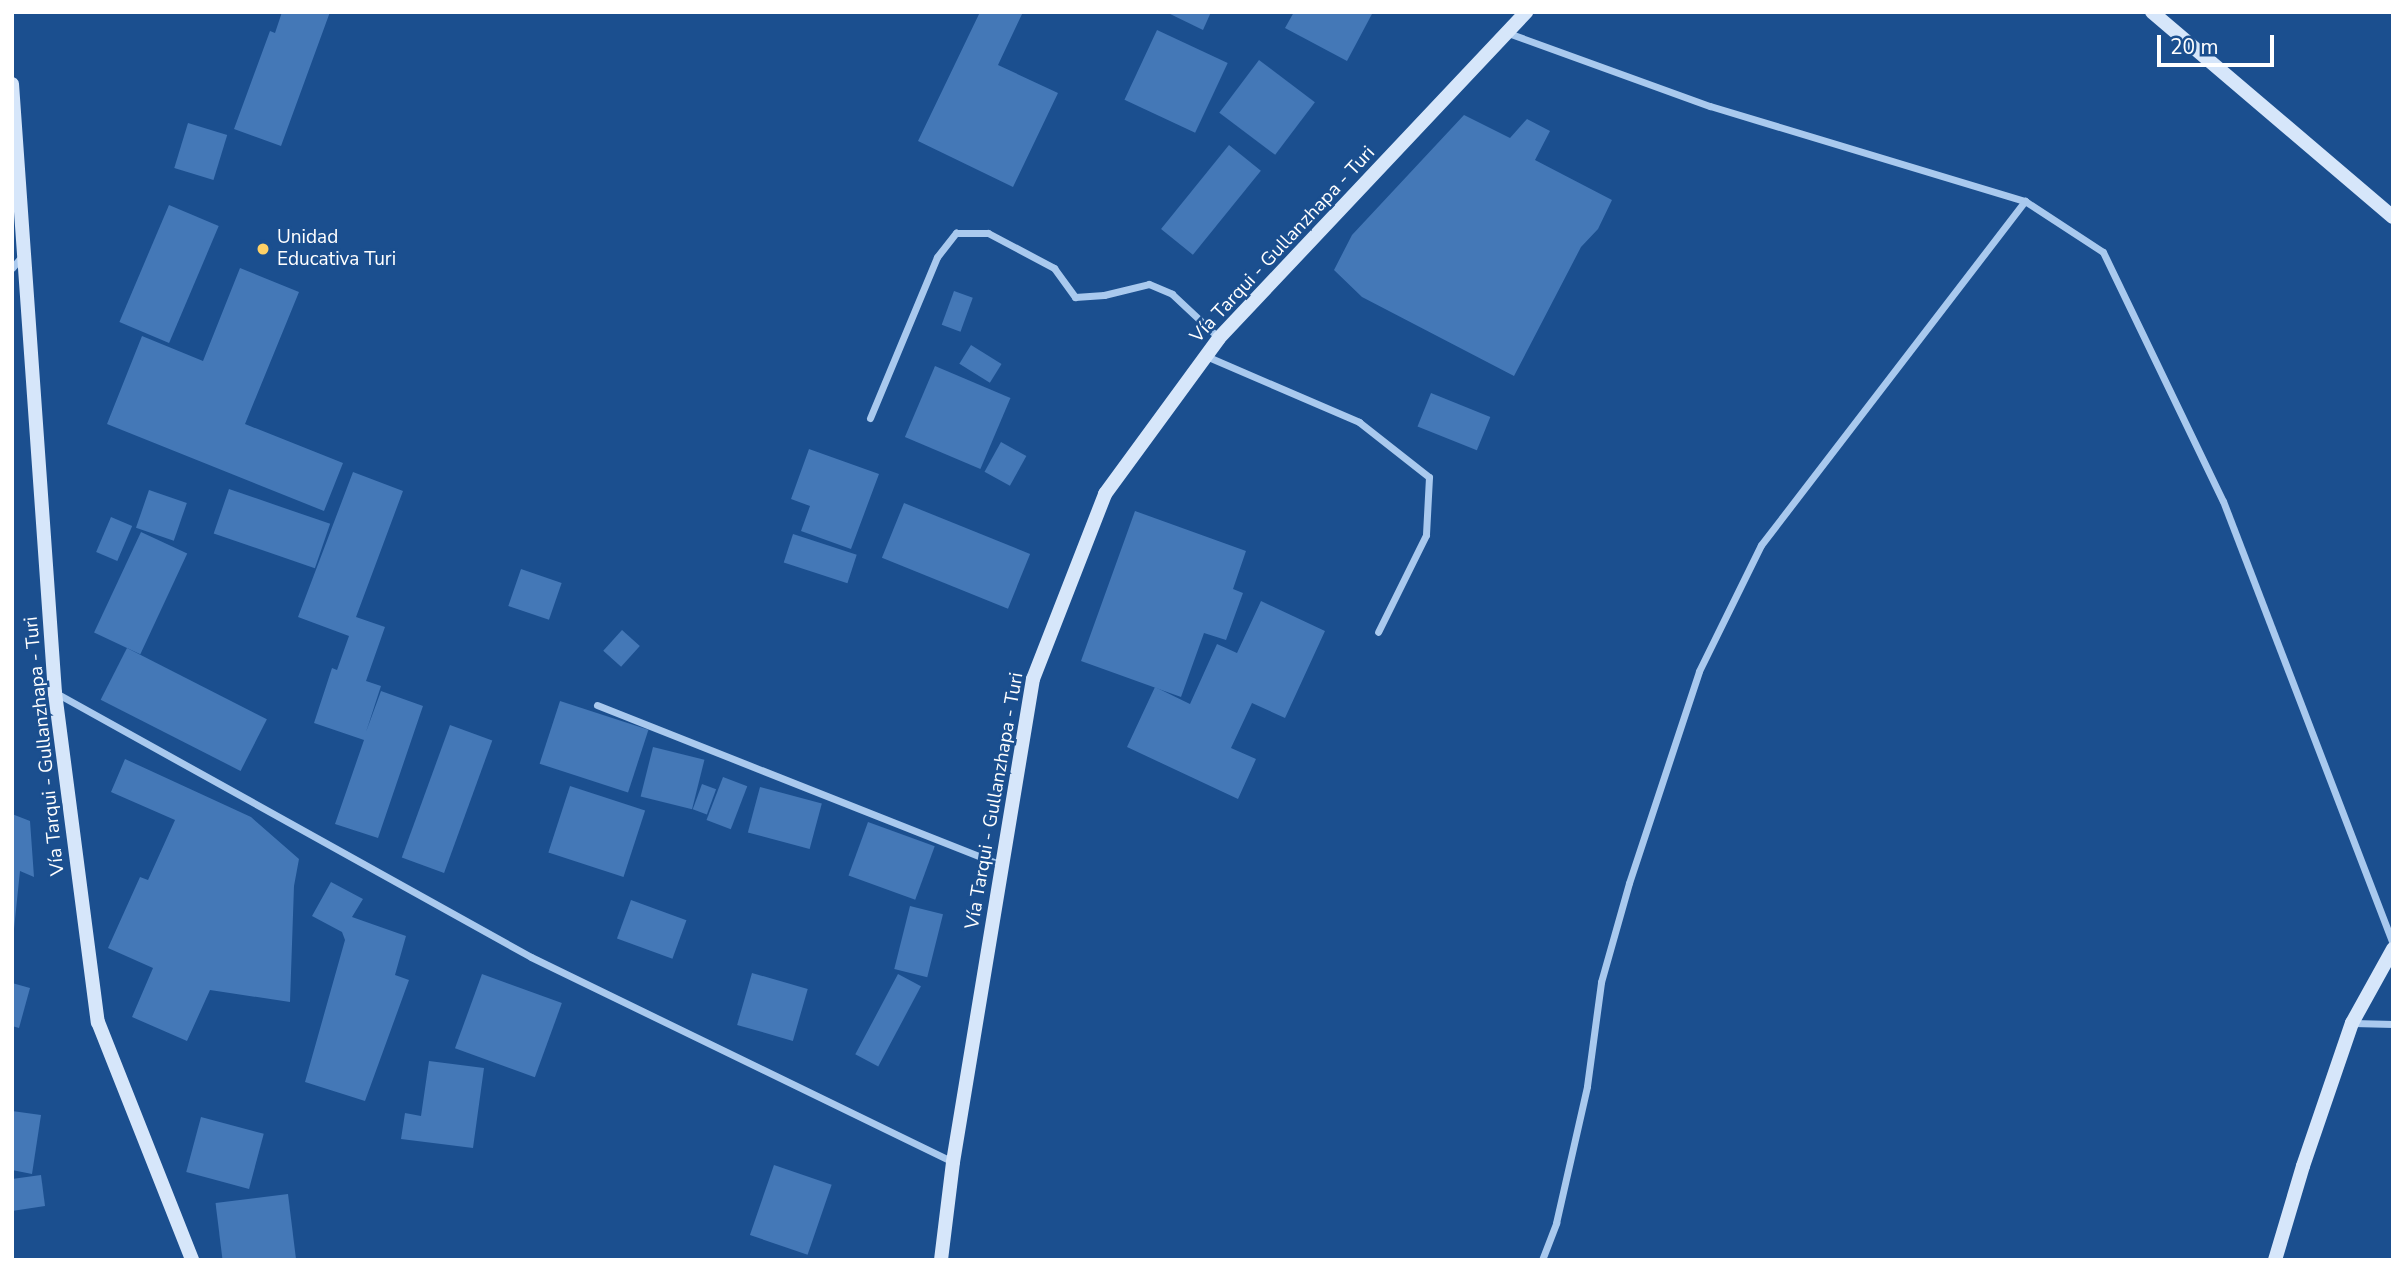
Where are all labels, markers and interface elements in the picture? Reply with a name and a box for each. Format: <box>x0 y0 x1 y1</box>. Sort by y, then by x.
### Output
scale bar <box>2160 21 2277 65</box>
text: 20 m <box>2170 33 2219 61</box>
street label: Vía Tarqui - Gullanzhapa - Turi <box>1186 142 1380 348</box>
place label: Unidad Educativa Turi <box>277 227 396 271</box>
marker: Unidad Educativa Turi <box>255 241 271 257</box>
street label: Vía Tarqui - Gullanzhapa - Turi <box>20 615 70 877</box>
street label: Vía Tarqui - Gullanzhapa - Turi <box>961 671 1029 931</box>

